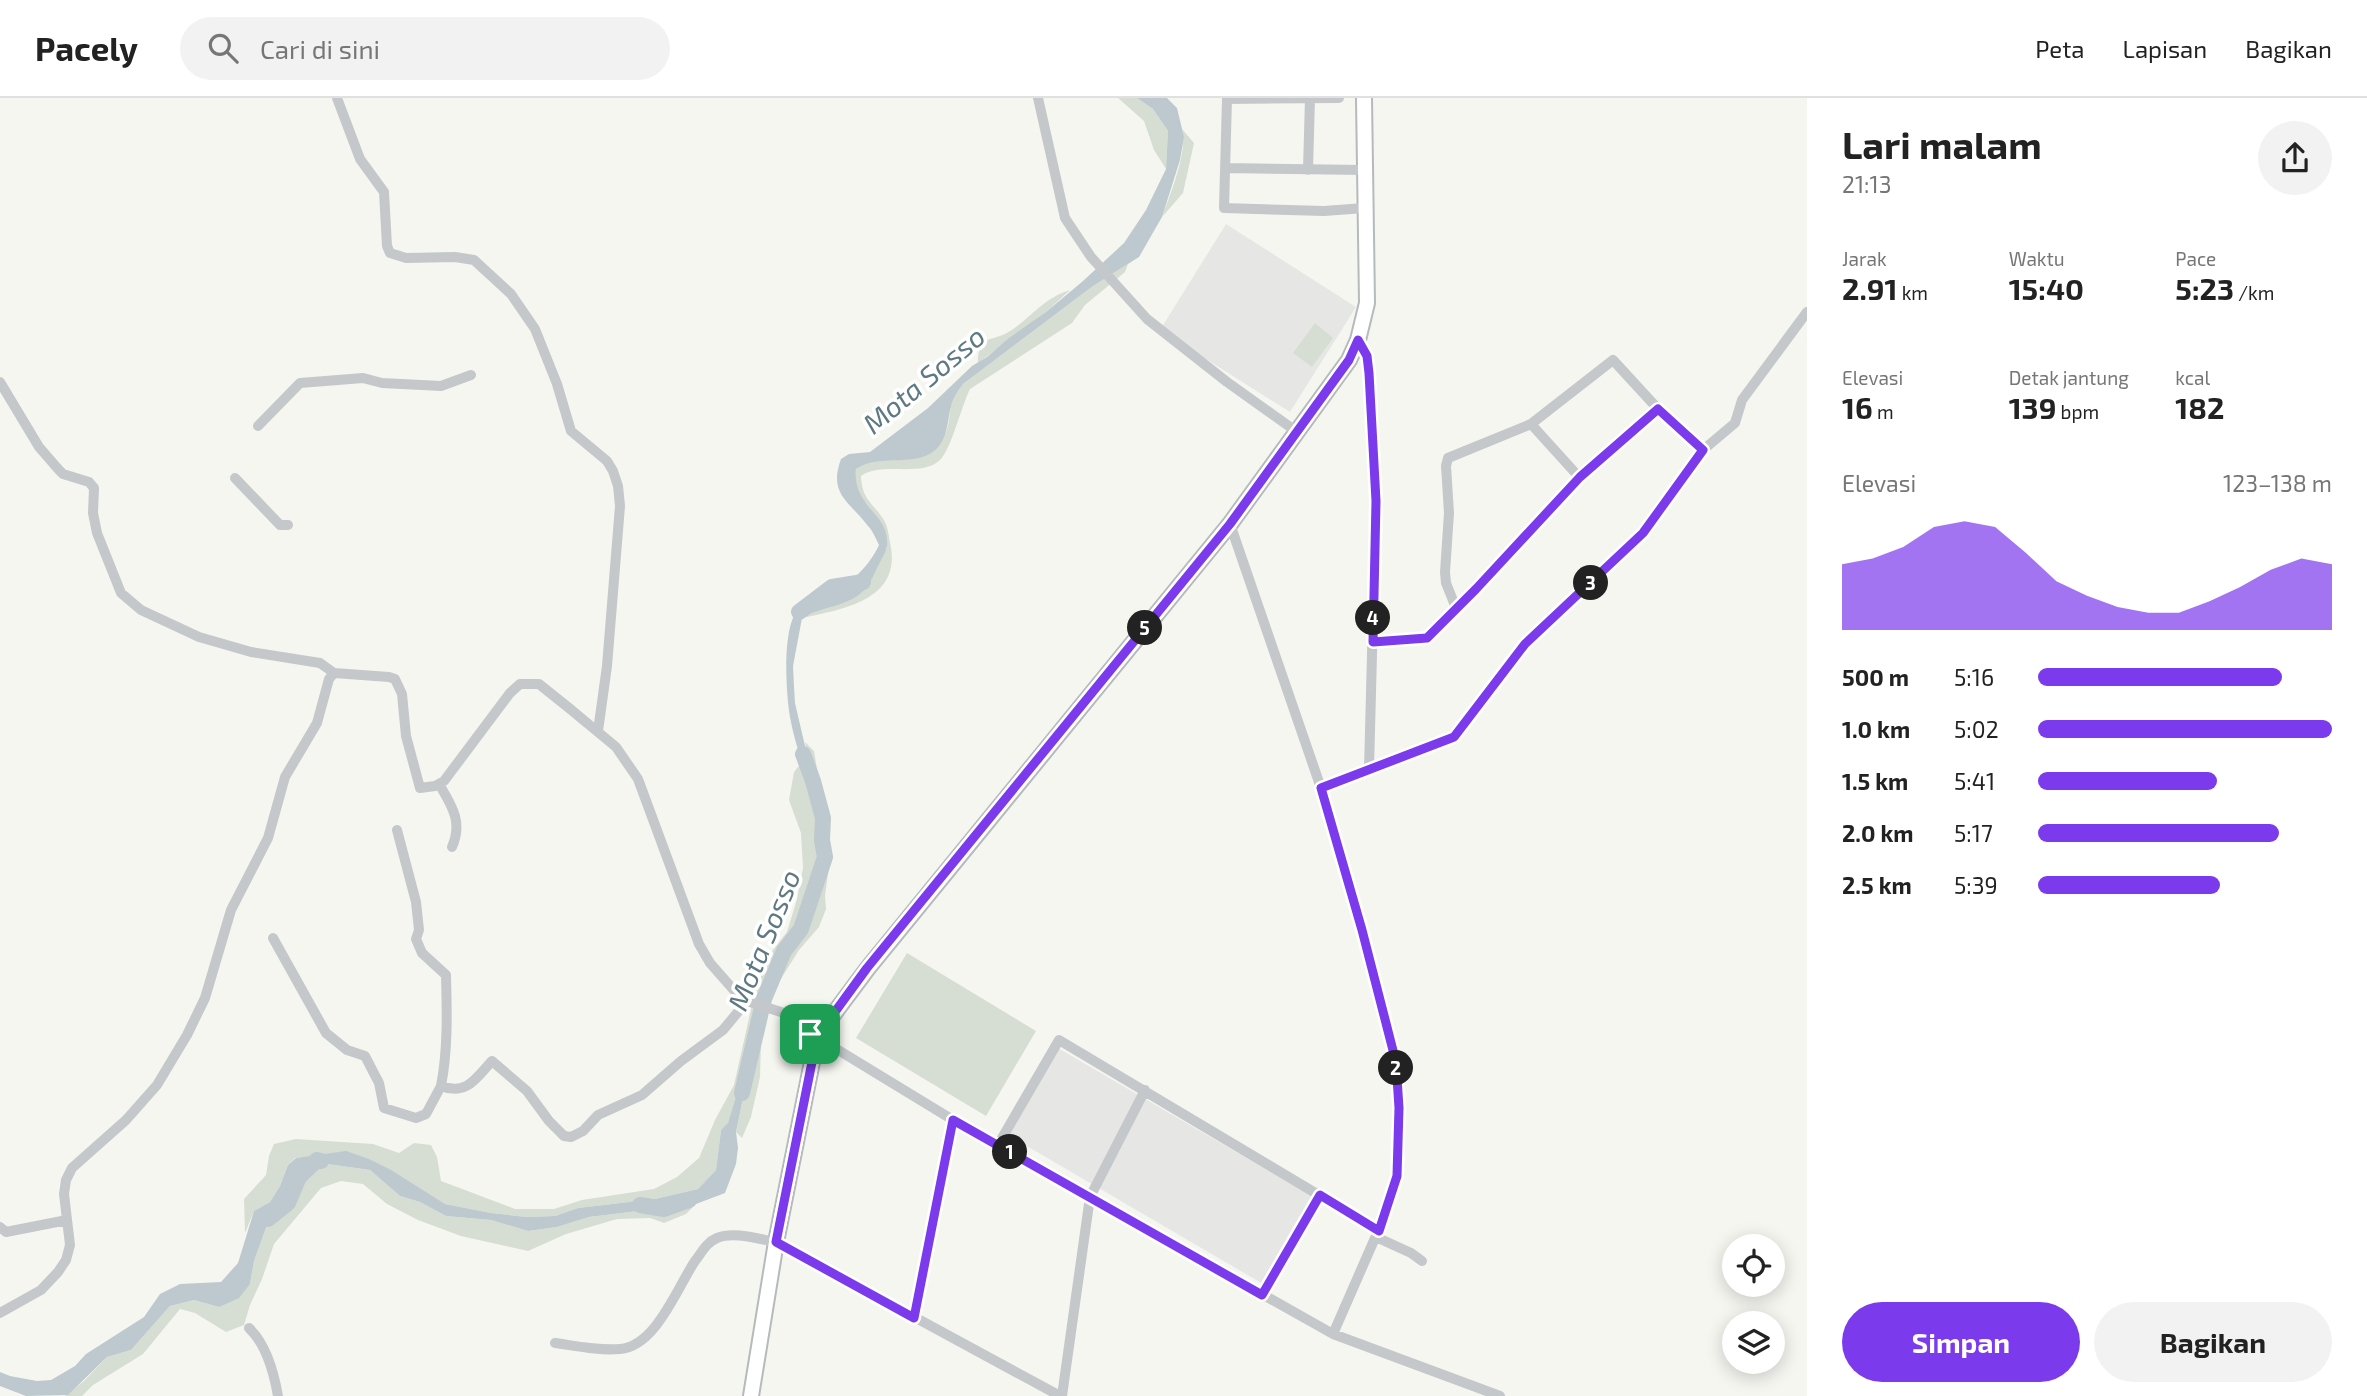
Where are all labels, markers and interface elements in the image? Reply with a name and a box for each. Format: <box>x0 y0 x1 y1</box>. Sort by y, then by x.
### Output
search box <box>180 17 670 80</box>
text: Pacely <box>35 28 138 68</box>
icon: search <box>204 29 242 67</box>
text: Cari di sini <box>260 33 380 64</box>
text: Peta <box>2035 34 2085 63</box>
text: Lapisan <box>2123 34 2207 63</box>
text: Bagikan <box>2245 34 2332 63</box>
text: Lari malam <box>1842 121 2042 167</box>
button: share <box>2258 121 2332 195</box>
text: 21:13 <box>1842 170 1891 198</box>
text: Jarak <box>1842 247 1887 270</box>
text: Waktu <box>2009 247 2065 270</box>
text: Pace <box>2175 247 2216 270</box>
text: 2.91 <box>1842 270 1897 306</box>
text: 15:40 <box>2009 270 2084 306</box>
text: 5:23 <box>2175 270 2234 306</box>
text: km <box>1897 281 1928 304</box>
text: /km <box>2234 281 2274 304</box>
water label: Mota Sosso <box>856 318 991 440</box>
text: Elevasi <box>1842 366 1903 389</box>
text: Detak jantung <box>2009 366 2129 389</box>
text: kcal <box>2175 366 2210 389</box>
text: 16 <box>1842 389 1873 425</box>
text: 139 <box>2009 389 2056 425</box>
text: 182 <box>2175 389 2224 425</box>
text: m <box>1873 400 1894 423</box>
text: bpm <box>2056 400 2099 423</box>
text: Elevasi <box>1842 469 1916 497</box>
text: 123–138 m <box>2223 469 2332 497</box>
pin: 3 <box>1574 566 1608 601</box>
text: 3 <box>1585 571 1596 594</box>
pin: 4 <box>1356 601 1390 636</box>
text: 4 <box>1366 606 1379 629</box>
pin: 5 <box>1128 610 1162 646</box>
text: 5 <box>1139 616 1150 639</box>
text: 500 m <box>1842 663 1909 691</box>
text: 5:16 <box>1954 663 1994 691</box>
text: 1.0 km <box>1842 715 1910 743</box>
text: 5:02 <box>1954 715 1999 743</box>
text: 1.5 km <box>1842 767 1908 795</box>
text: 5:41 <box>1954 767 1995 795</box>
text: 2.0 km <box>1842 819 1914 847</box>
text: 5:17 <box>1954 819 1993 847</box>
water label: Mota Sosso <box>719 864 807 1015</box>
text: 2.5 km <box>1842 871 1912 899</box>
text: 5:39 <box>1954 871 1998 899</box>
pin <box>780 1004 840 1064</box>
icon: arrive <box>791 1015 829 1053</box>
pin: 2 <box>1378 1051 1414 1086</box>
text: 2 <box>1390 1056 1401 1079</box>
pin: 1 <box>992 1134 1028 1170</box>
text: 1 <box>1005 1140 1014 1163</box>
map controls <box>1722 1234 1785 1374</box>
button: locate <box>1722 1234 1785 1297</box>
button: Simpan <box>1842 1302 2080 1382</box>
button: Bagikan <box>2094 1302 2332 1382</box>
button: layers <box>1722 1311 1785 1374</box>

